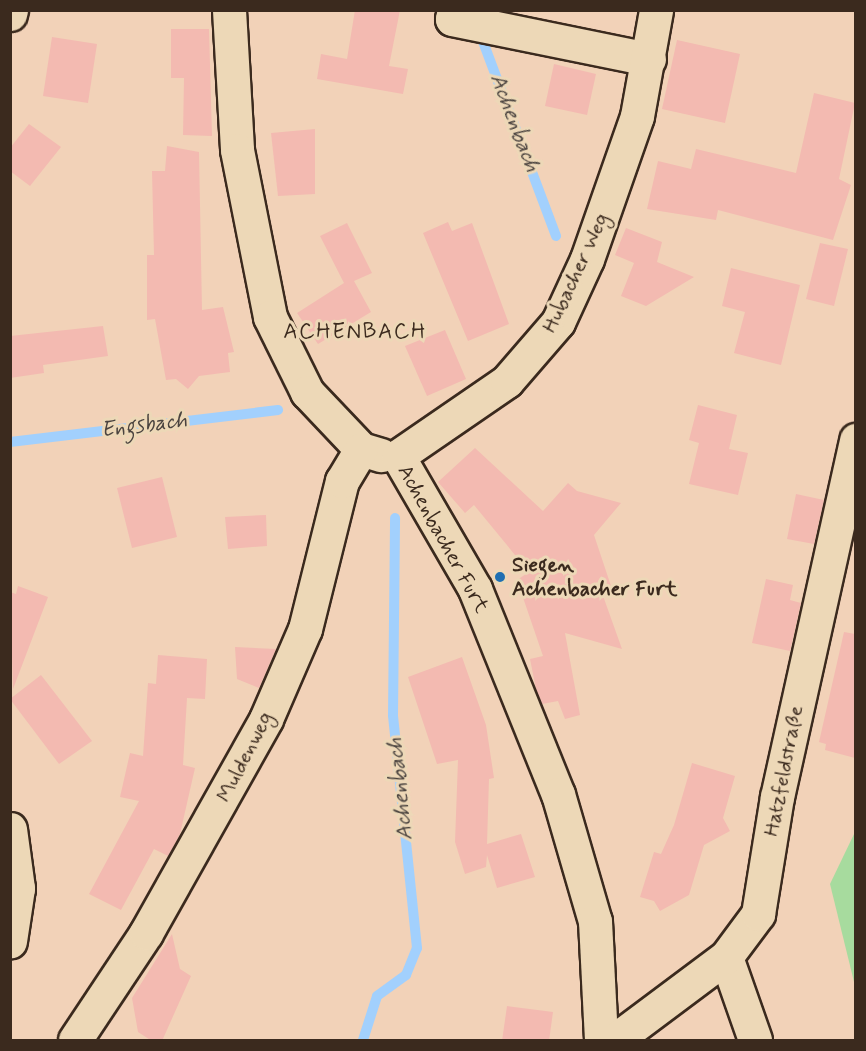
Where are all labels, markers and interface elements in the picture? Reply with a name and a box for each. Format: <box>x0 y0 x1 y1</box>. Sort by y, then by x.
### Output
water label: Achenbach <box>483 70 545 176</box>
street label: Hubacher Weg <box>537 209 615 337</box>
district label: ACHENBACH <box>285 320 425 346</box>
water label: Engsbach <box>99 408 189 444</box>
street label: Achenbacher Furt <box>392 462 494 616</box>
place label: Siegen Achenbacher Furt <box>512 552 675 602</box>
marker: Siegen Achenbacher Furt <box>493 570 507 584</box>
street label: Hatzfeldstraße <box>759 703 809 839</box>
street label: Muldenweg <box>211 707 279 807</box>
water label: Achenbach <box>382 736 420 842</box>

